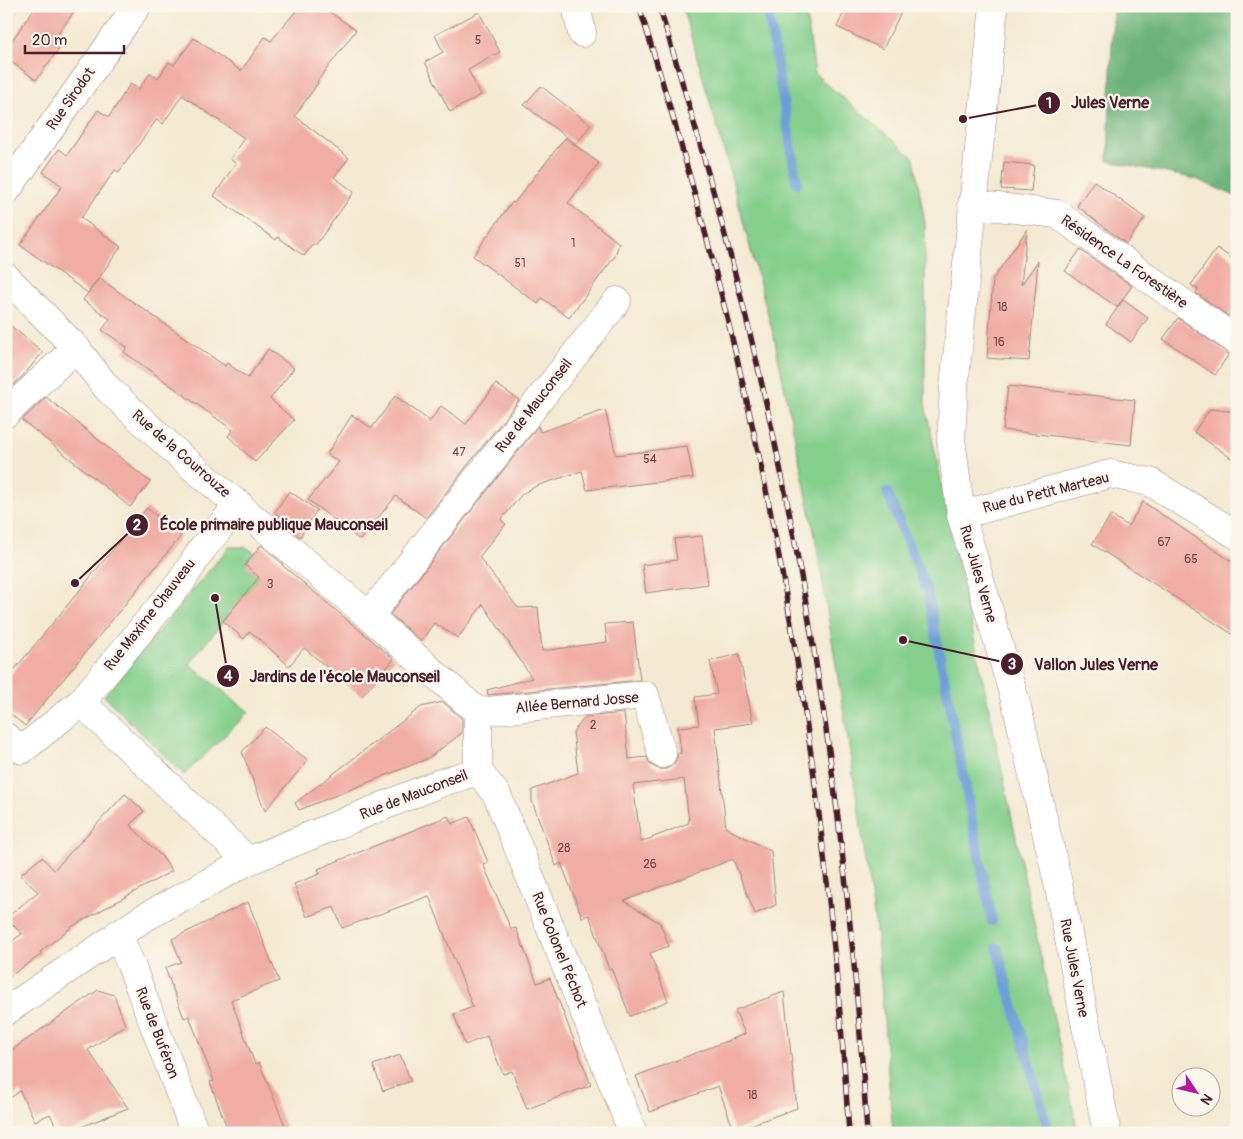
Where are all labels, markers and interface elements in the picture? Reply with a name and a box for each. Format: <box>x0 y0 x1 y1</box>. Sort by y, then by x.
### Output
scale bar <box>25 22 124 54</box>
text: 20 m <box>32 31 67 50</box>
house number: 5 <box>475 33 481 48</box>
street label: Rue Sirodot <box>42 63 100 134</box>
callout: Jules Verne <box>1036 87 1159 118</box>
text: Jules Verne <box>1071 93 1150 113</box>
text: 1 <box>1046 94 1052 113</box>
street label: Résidence La Forestière <box>1057 211 1192 313</box>
house number: 1 <box>571 236 575 251</box>
house number: 51 <box>514 256 526 271</box>
house number: 18 <box>997 300 1007 315</box>
house number: 16 <box>993 335 1005 350</box>
street label: Rue de Mauconseil <box>491 355 577 457</box>
street label: Rue de la Courrouze <box>128 406 235 503</box>
house number: 47 <box>452 445 466 460</box>
house number: 54 <box>643 452 657 467</box>
street label: Rue du Petit Marteau <box>981 468 1111 518</box>
callout: École primaire publique Mauconseil <box>125 509 398 540</box>
text: École primaire publique Mauconseil <box>160 514 388 535</box>
text: 2 <box>133 516 141 535</box>
street label: Rue Jules Verne <box>955 523 1001 625</box>
house number: 67 <box>1157 535 1171 550</box>
house number: 65 <box>1184 552 1198 567</box>
street label: Rue Maxime Chauveau <box>100 555 200 675</box>
house number: 3 <box>267 577 274 592</box>
callout: Vallon Jules Verne <box>999 649 1168 680</box>
text: 3 <box>1008 655 1016 674</box>
text: Vallon Jules Verne <box>1034 655 1159 675</box>
callout: Jardins de l'école Mauconseil <box>215 660 451 691</box>
text: 4 <box>224 667 233 686</box>
text: Jardins de l'école Mauconseil <box>250 667 441 687</box>
street label: Allée Bernard Josse <box>514 688 640 718</box>
house number: 2 <box>590 718 597 733</box>
street label: Rue de Mauconseil <box>357 766 471 824</box>
house number: 28 <box>558 841 570 856</box>
house number: 26 <box>643 857 657 872</box>
street label: Rue Colonel Péchot <box>527 889 591 1012</box>
street label: Rue Jules Verne <box>1055 917 1093 1020</box>
street label: Rue de Buféron <box>131 985 183 1081</box>
north arrow <box>1170 1066 1220 1116</box>
house number: 18 <box>747 1088 757 1103</box>
text: N <box>1197 1090 1216 1108</box>

